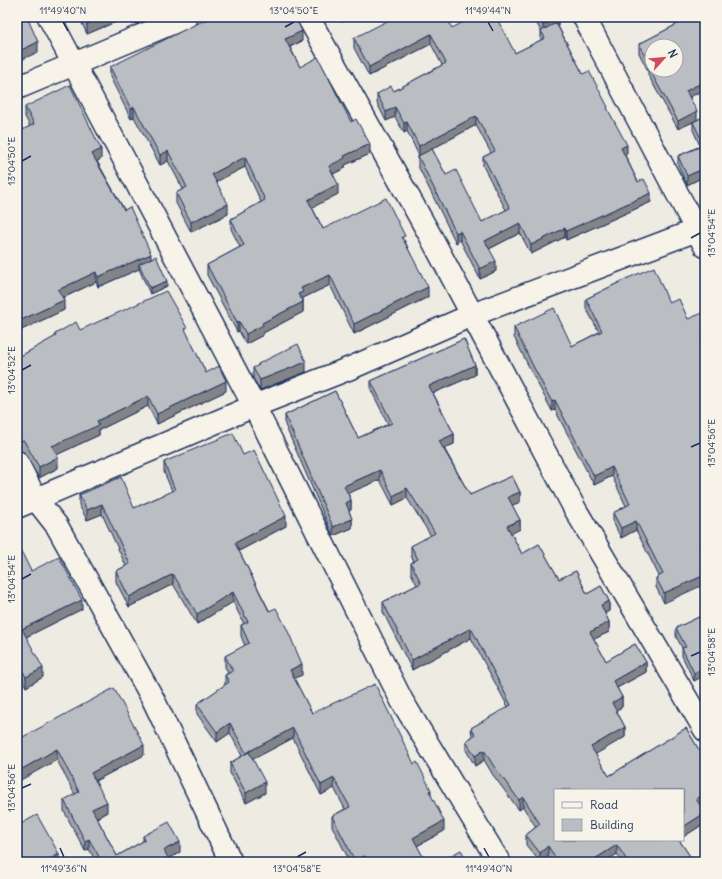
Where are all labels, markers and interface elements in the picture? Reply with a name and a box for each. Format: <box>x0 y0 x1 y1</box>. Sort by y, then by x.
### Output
text: 11°49'40"N <box>40 4 86 17</box>
text: 13°04'50"E <box>270 4 319 17</box>
text: 11°49'44"N <box>465 4 511 17</box>
north arrow <box>644 38 684 78</box>
text: N <box>665 47 681 60</box>
text: 13°04'50"E <box>5 136 18 185</box>
text: 13°04'54"E <box>705 209 718 257</box>
text: 13°04'52"E <box>5 346 18 394</box>
text: 13°04'56"E <box>705 419 718 467</box>
text: 13°04'54"E <box>5 555 18 603</box>
text: 13°04'58"E <box>705 628 718 676</box>
text: 13°04'56"E <box>5 764 18 812</box>
legend <box>554 789 684 841</box>
text: Road <box>590 797 618 812</box>
text: Building <box>590 817 634 832</box>
text: 11°49'36"N <box>41 862 87 875</box>
text: 13°04'58"E <box>273 862 321 875</box>
text: 11°49'40"N <box>466 862 512 875</box>

